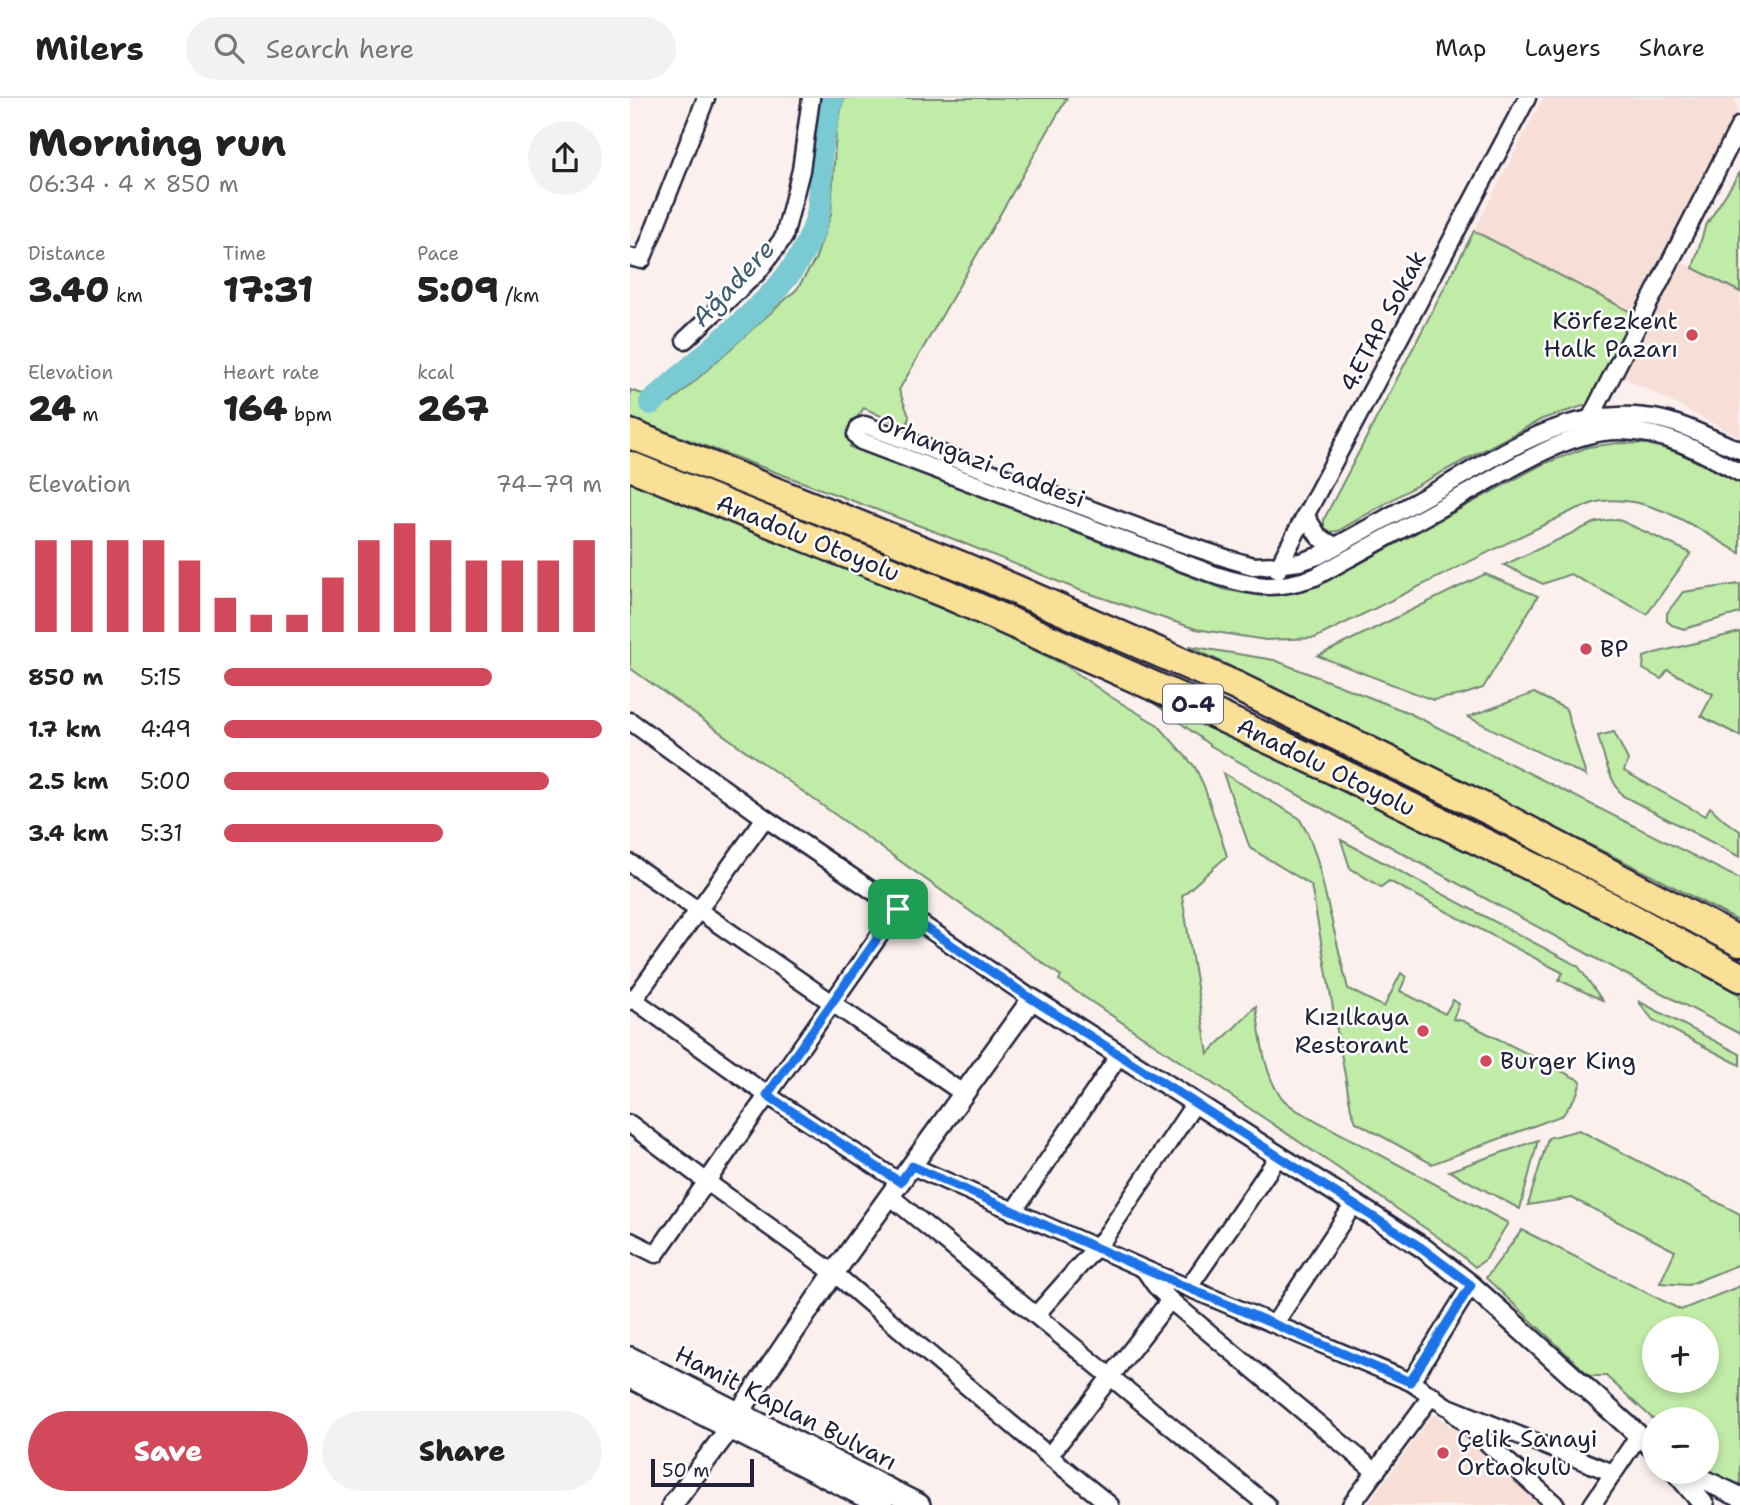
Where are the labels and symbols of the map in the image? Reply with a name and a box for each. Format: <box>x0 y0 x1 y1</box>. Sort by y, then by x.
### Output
water label: Ağadere <box>683 231 782 334</box>
street label: 4.ETAP Sokak <box>1332 245 1434 397</box>
place label: Körfezkent Halk Pazarı <box>1543 305 1678 365</box>
marker: Körfezkent Halk Pazarı <box>1684 327 1700 343</box>
street label: Orhangazi Caddesi <box>872 407 1090 515</box>
street label: Anadolu Otoyolu <box>712 487 904 589</box>
place label: BP <box>1600 633 1628 665</box>
marker: BP <box>1578 641 1594 657</box>
road number: O-4 <box>1163 684 1223 724</box>
street label: Anadolu Otoyolu <box>1231 710 1421 824</box>
pin <box>868 879 928 939</box>
place label: Kızılkaya Restorant <box>1295 1001 1409 1061</box>
marker: Kızılkaya Restorant <box>1415 1023 1431 1039</box>
place label: Burger King <box>1500 1045 1636 1077</box>
marker: Burger King <box>1478 1053 1494 1069</box>
street label: Hamit Kaplan Bulvarı <box>669 1338 903 1478</box>
place label: Çelik Sanayi Ortaokulu <box>1457 1423 1598 1483</box>
marker: Çelik Sanayi Ortaokulu <box>1435 1445 1451 1461</box>
scale bar <box>651 1456 754 1488</box>

